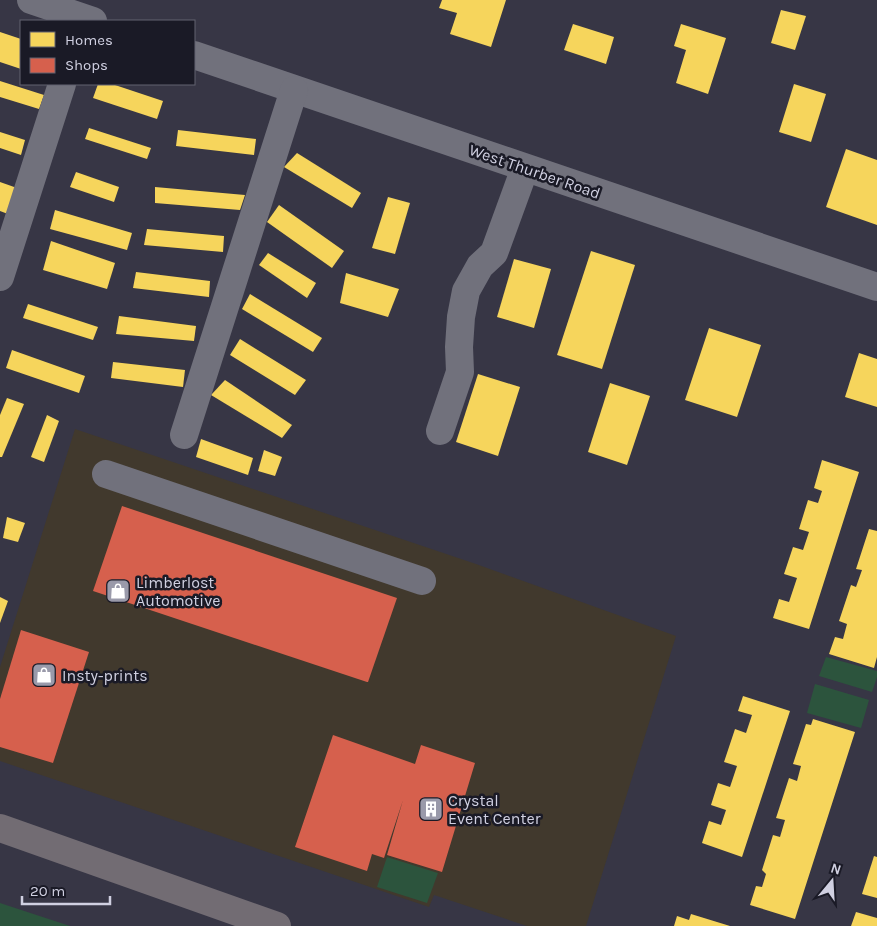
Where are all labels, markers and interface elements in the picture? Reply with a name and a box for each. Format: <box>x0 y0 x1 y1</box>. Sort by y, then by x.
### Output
legend <box>20 20 195 85</box>
text: Homes <box>65 31 113 49</box>
text: Shops <box>65 56 108 74</box>
street label: West Thurber Road <box>467 140 603 203</box>
place label: Limberlost Automotive <box>136 573 220 610</box>
shop icon: Limberlost Automotive <box>105 578 131 604</box>
shop icon: Insty-prints <box>31 662 57 688</box>
place label: Insty-prints <box>62 666 148 685</box>
place label: Crystal Event Center <box>448 791 541 828</box>
building icon: Crystal Event Center <box>418 796 444 822</box>
north arrow <box>807 856 857 906</box>
text: N <box>828 859 843 879</box>
scale bar <box>22 874 110 906</box>
text: 20 m <box>30 882 65 900</box>

